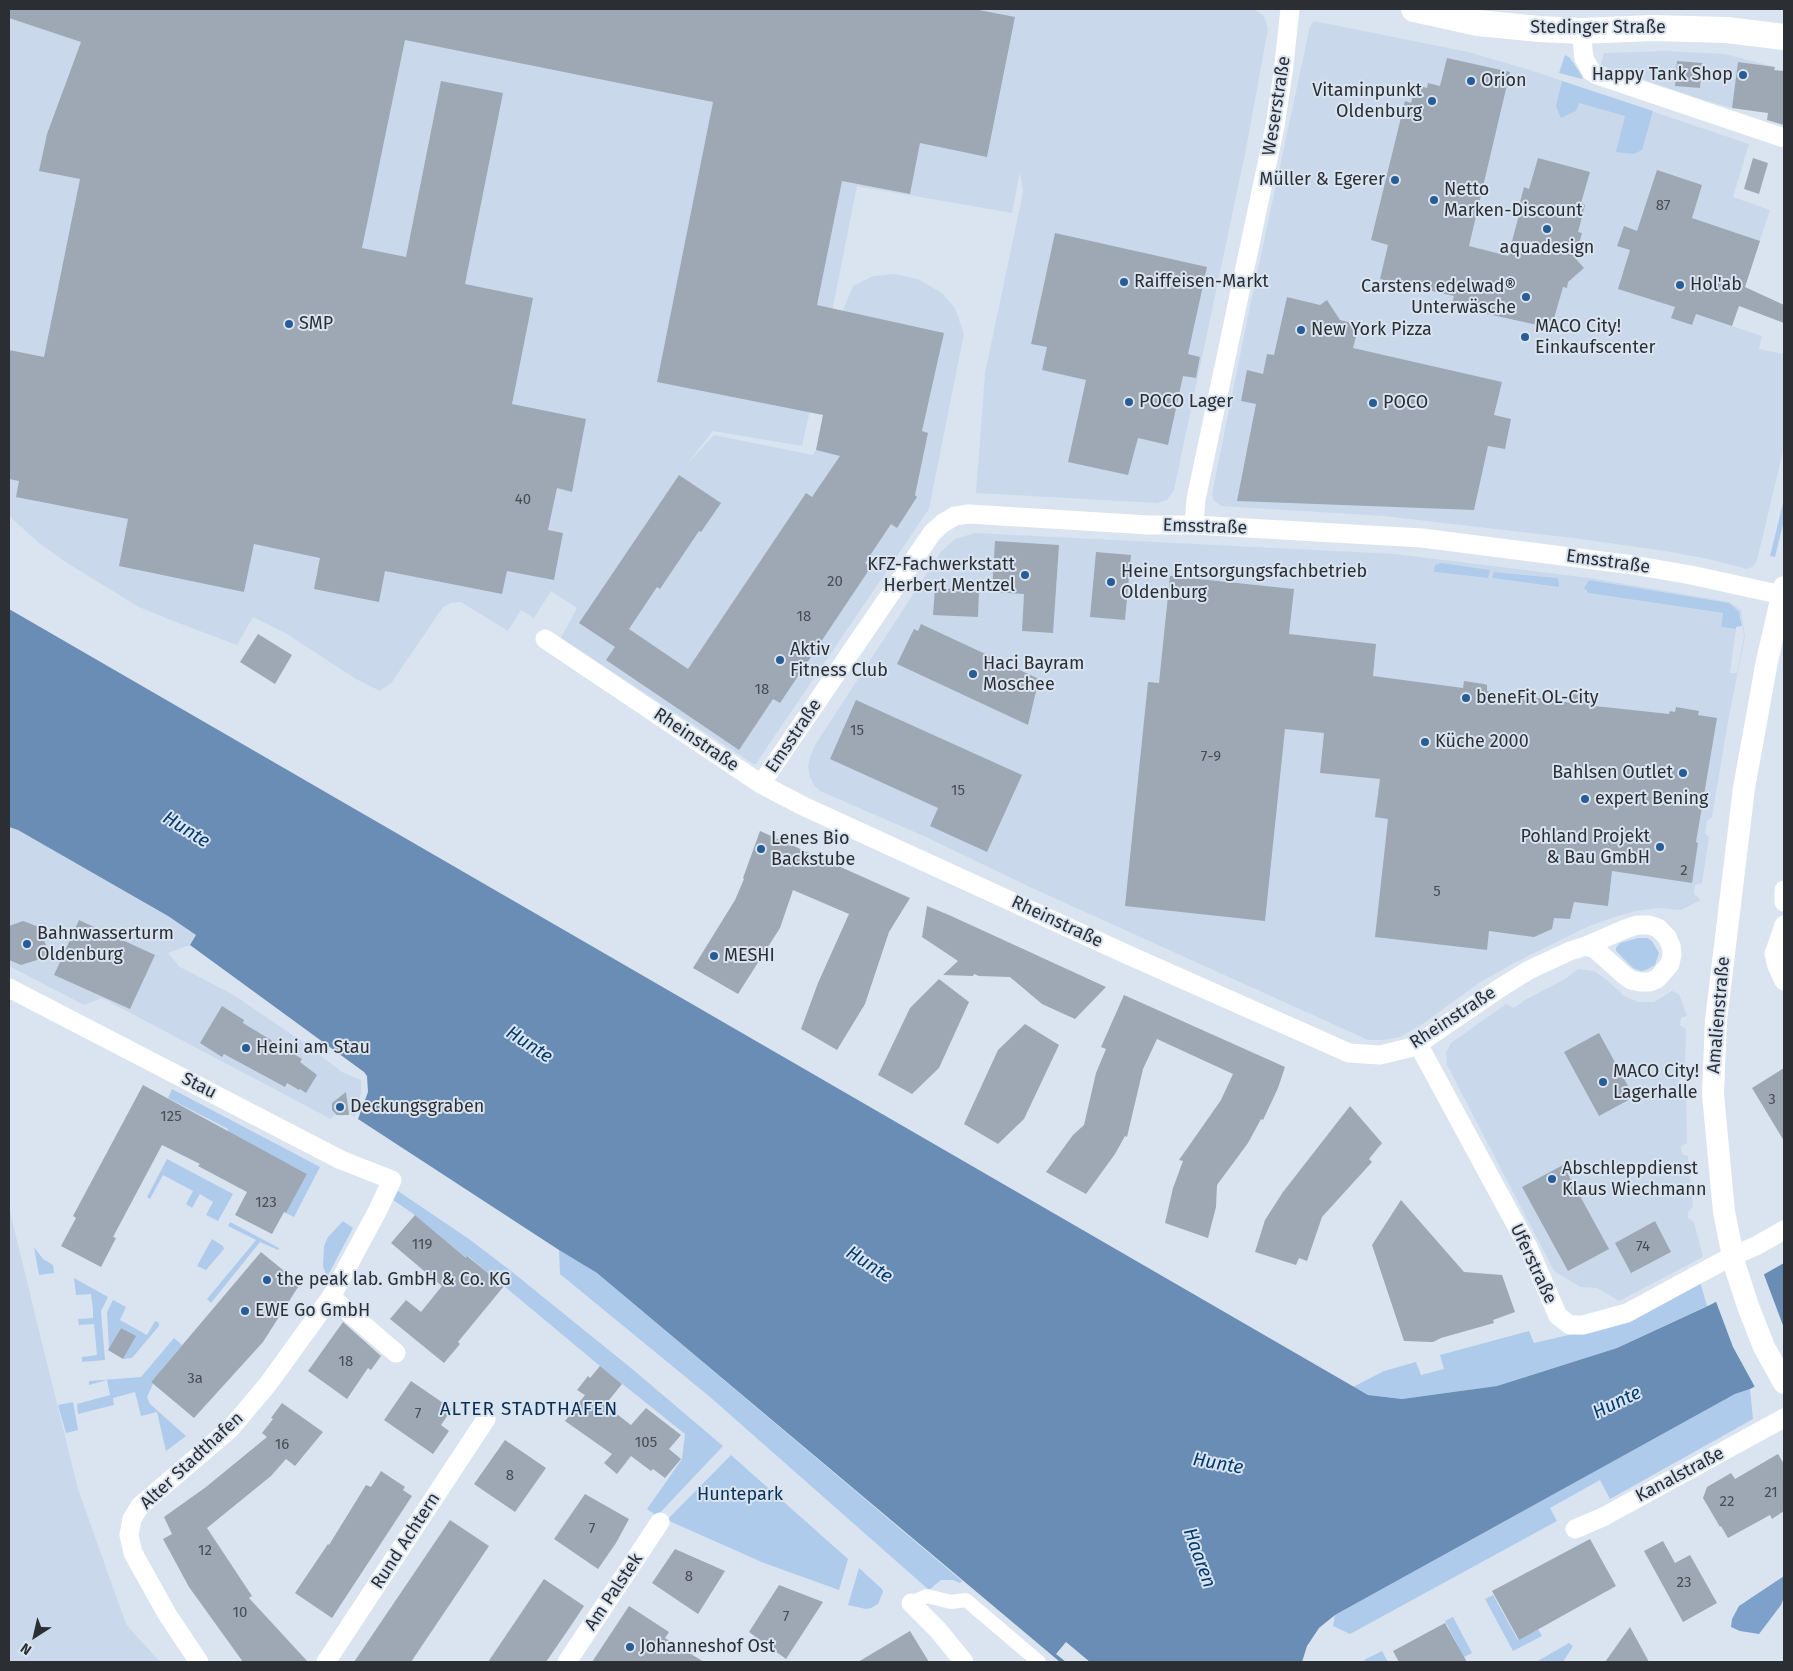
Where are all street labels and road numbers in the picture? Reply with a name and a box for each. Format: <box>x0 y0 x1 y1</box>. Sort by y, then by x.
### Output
street label: Stedinger Straße <box>1530 17 1666 39</box>
street label: Weserstraße <box>1258 54 1296 158</box>
street label: Emsstraße <box>1162 515 1248 539</box>
street label: Emsstraße <box>1565 545 1651 579</box>
street label: Emsstraße <box>761 695 827 777</box>
street label: Rheinstraße <box>649 704 743 776</box>
street label: Rheinstraße <box>1008 891 1106 953</box>
street label: Amalienstraße <box>1703 956 1735 1074</box>
street label: Rheinstraße <box>1406 982 1500 1054</box>
street label: Stau <box>178 1068 220 1104</box>
street label: Uferstraße <box>1505 1221 1561 1307</box>
street label: Alter Stadthafen <box>136 1408 248 1514</box>
street label: Kanalstraße <box>1632 1443 1728 1507</box>
street label: Rund Achtern <box>367 1489 445 1593</box>
street label: Am Palstek <box>580 1549 648 1635</box>

